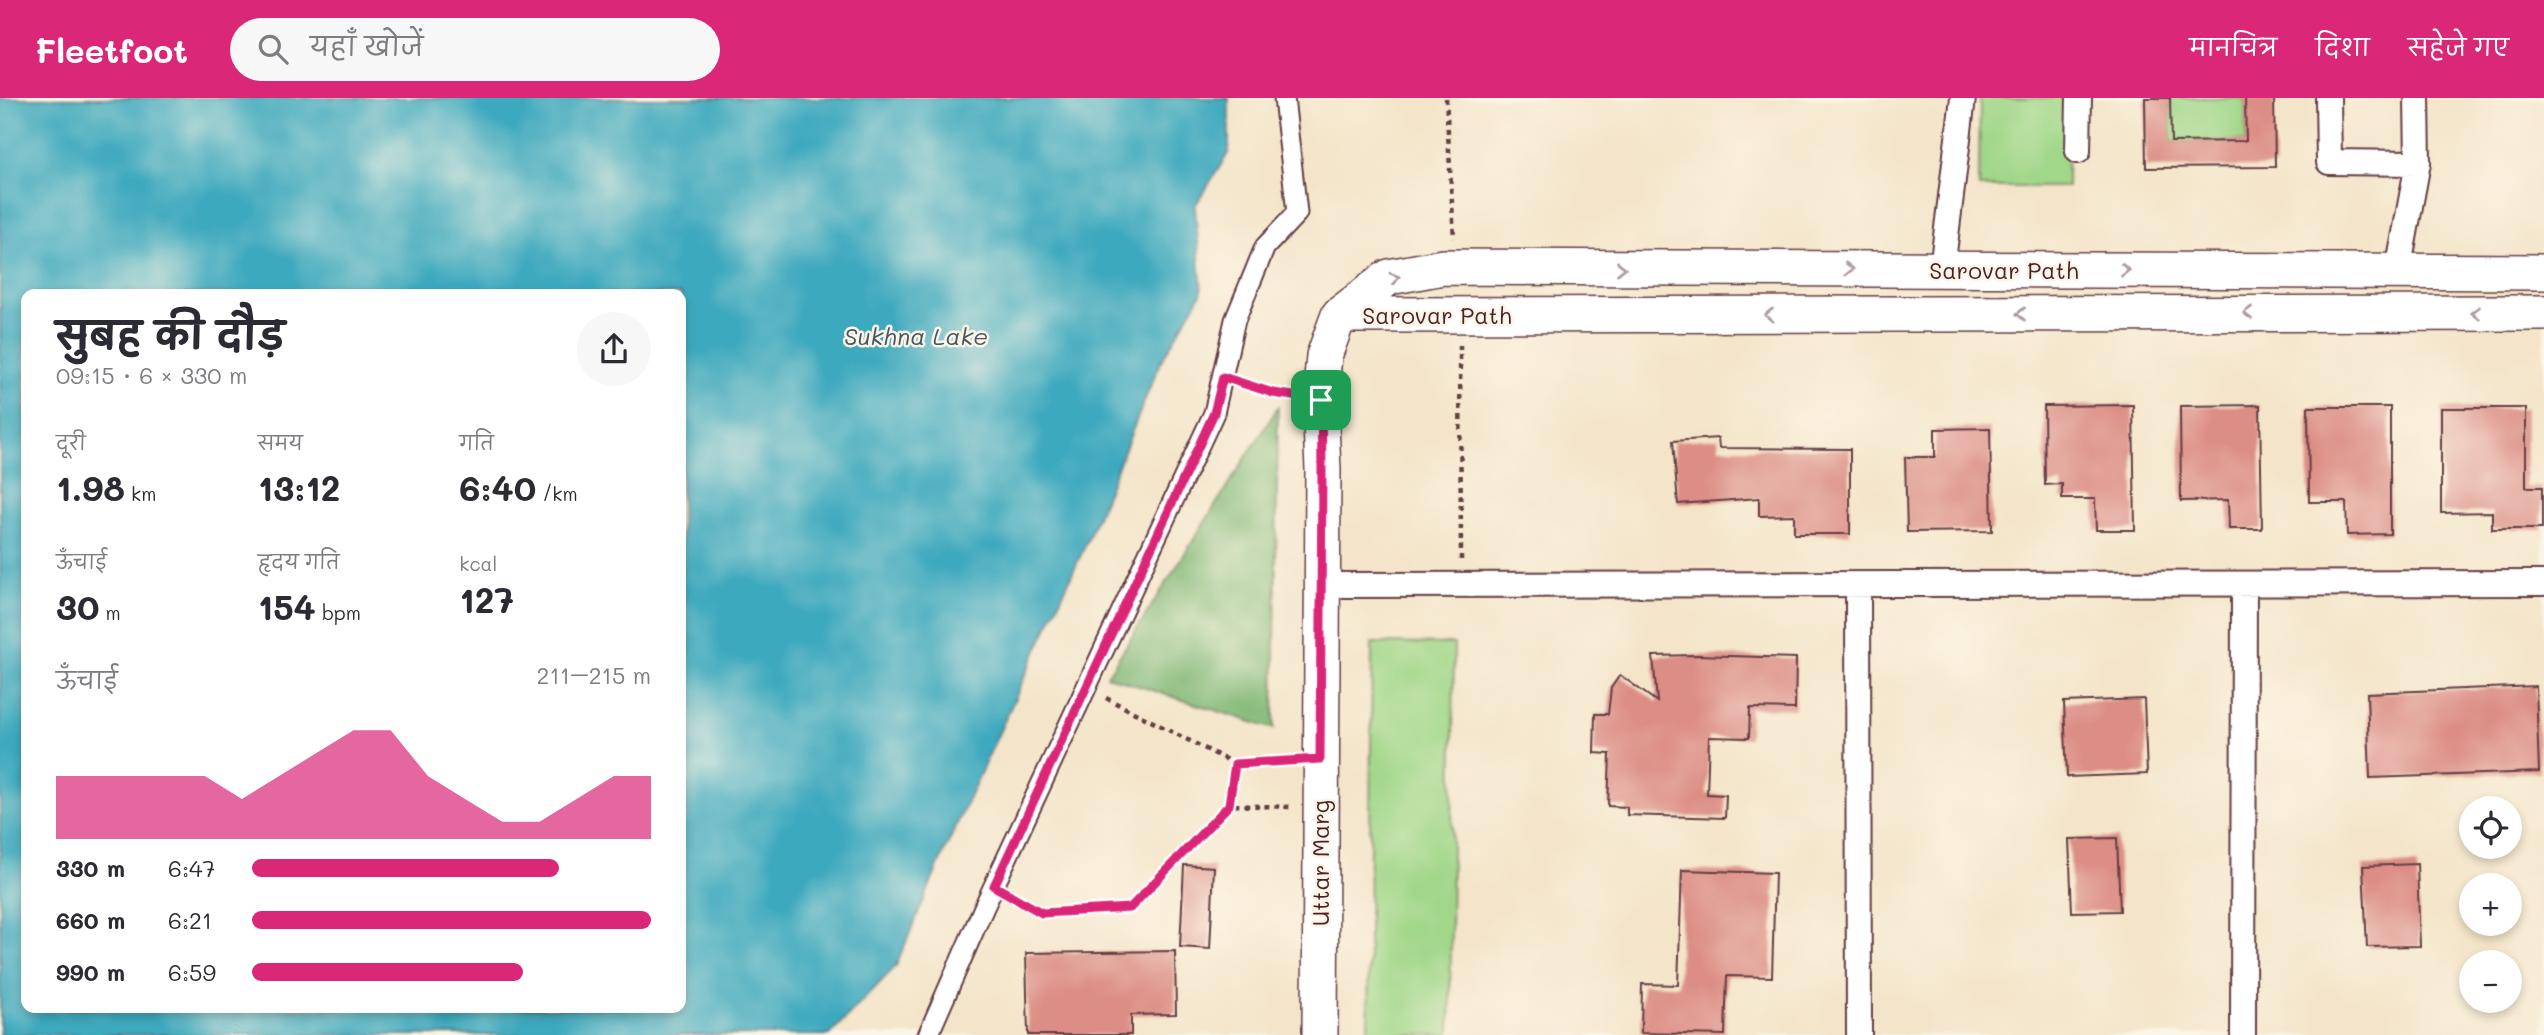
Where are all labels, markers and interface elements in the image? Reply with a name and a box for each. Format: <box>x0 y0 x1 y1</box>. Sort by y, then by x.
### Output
search box <box>230 18 720 81</box>
text: Fleetfoot <box>35 28 188 71</box>
text: यहाँ खोजें <box>310 29 423 63</box>
icon: search <box>254 30 292 68</box>
text: मानचित्र <box>2189 31 2277 62</box>
text: दिशा <box>2315 31 2370 62</box>
text: सहेजे गए <box>2408 31 2509 62</box>
street label: Sarovar Path <box>1929 255 2079 285</box>
one-way arrow <box>1617 260 1627 276</box>
one-way arrow <box>1844 261 1855 277</box>
one-way arrow <box>2121 262 2131 278</box>
one-way arrow <box>1389 271 1401 286</box>
street label: Sarovar Path <box>1362 300 1512 330</box>
one-way arrow <box>2470 305 2481 321</box>
one-way arrow <box>2015 306 2026 322</box>
one-way arrow <box>2243 306 2254 321</box>
one-way arrow <box>1763 307 1774 323</box>
text: सुबह की दौड़ <box>56 309 285 359</box>
button: share <box>577 312 651 386</box>
water label: Sukhna Lake <box>844 320 988 351</box>
text: 09:15 · 6 × 330 m <box>56 360 247 390</box>
pin <box>1291 370 1351 430</box>
icon: arrive <box>1302 381 1340 419</box>
text: दूरी <box>56 430 86 455</box>
text: समय <box>258 430 303 455</box>
text: गति <box>459 430 494 455</box>
text: 1.98 <box>56 464 125 510</box>
text: 13:12 <box>258 464 340 510</box>
text: 6:40 <box>459 464 536 510</box>
text: km <box>125 481 156 506</box>
text: /km <box>536 481 578 506</box>
text: ऊँचाई <box>56 549 107 574</box>
text: हृदय गति <box>258 549 340 574</box>
text: kcal <box>459 551 497 576</box>
text: 127 <box>459 576 514 622</box>
text: 30 <box>56 583 100 629</box>
text: 154 <box>258 583 316 629</box>
text: m <box>100 600 121 625</box>
text: bpm <box>316 600 361 625</box>
text: 211–215 m <box>537 660 651 690</box>
text: ऊँचाई <box>56 665 118 695</box>
map controls <box>2459 796 2522 1013</box>
button: locate <box>2459 796 2522 859</box>
street label: Uttar Marg <box>1305 800 1335 926</box>
text: 330 m <box>56 853 125 883</box>
text: 6:47 <box>168 853 215 883</box>
button: + <box>2459 873 2522 936</box>
text: 660 m <box>56 905 125 935</box>
text: 6:21 <box>168 905 212 935</box>
button: − <box>2459 950 2522 1013</box>
text: 990 m <box>56 957 125 987</box>
text: 6:59 <box>168 957 216 987</box>

